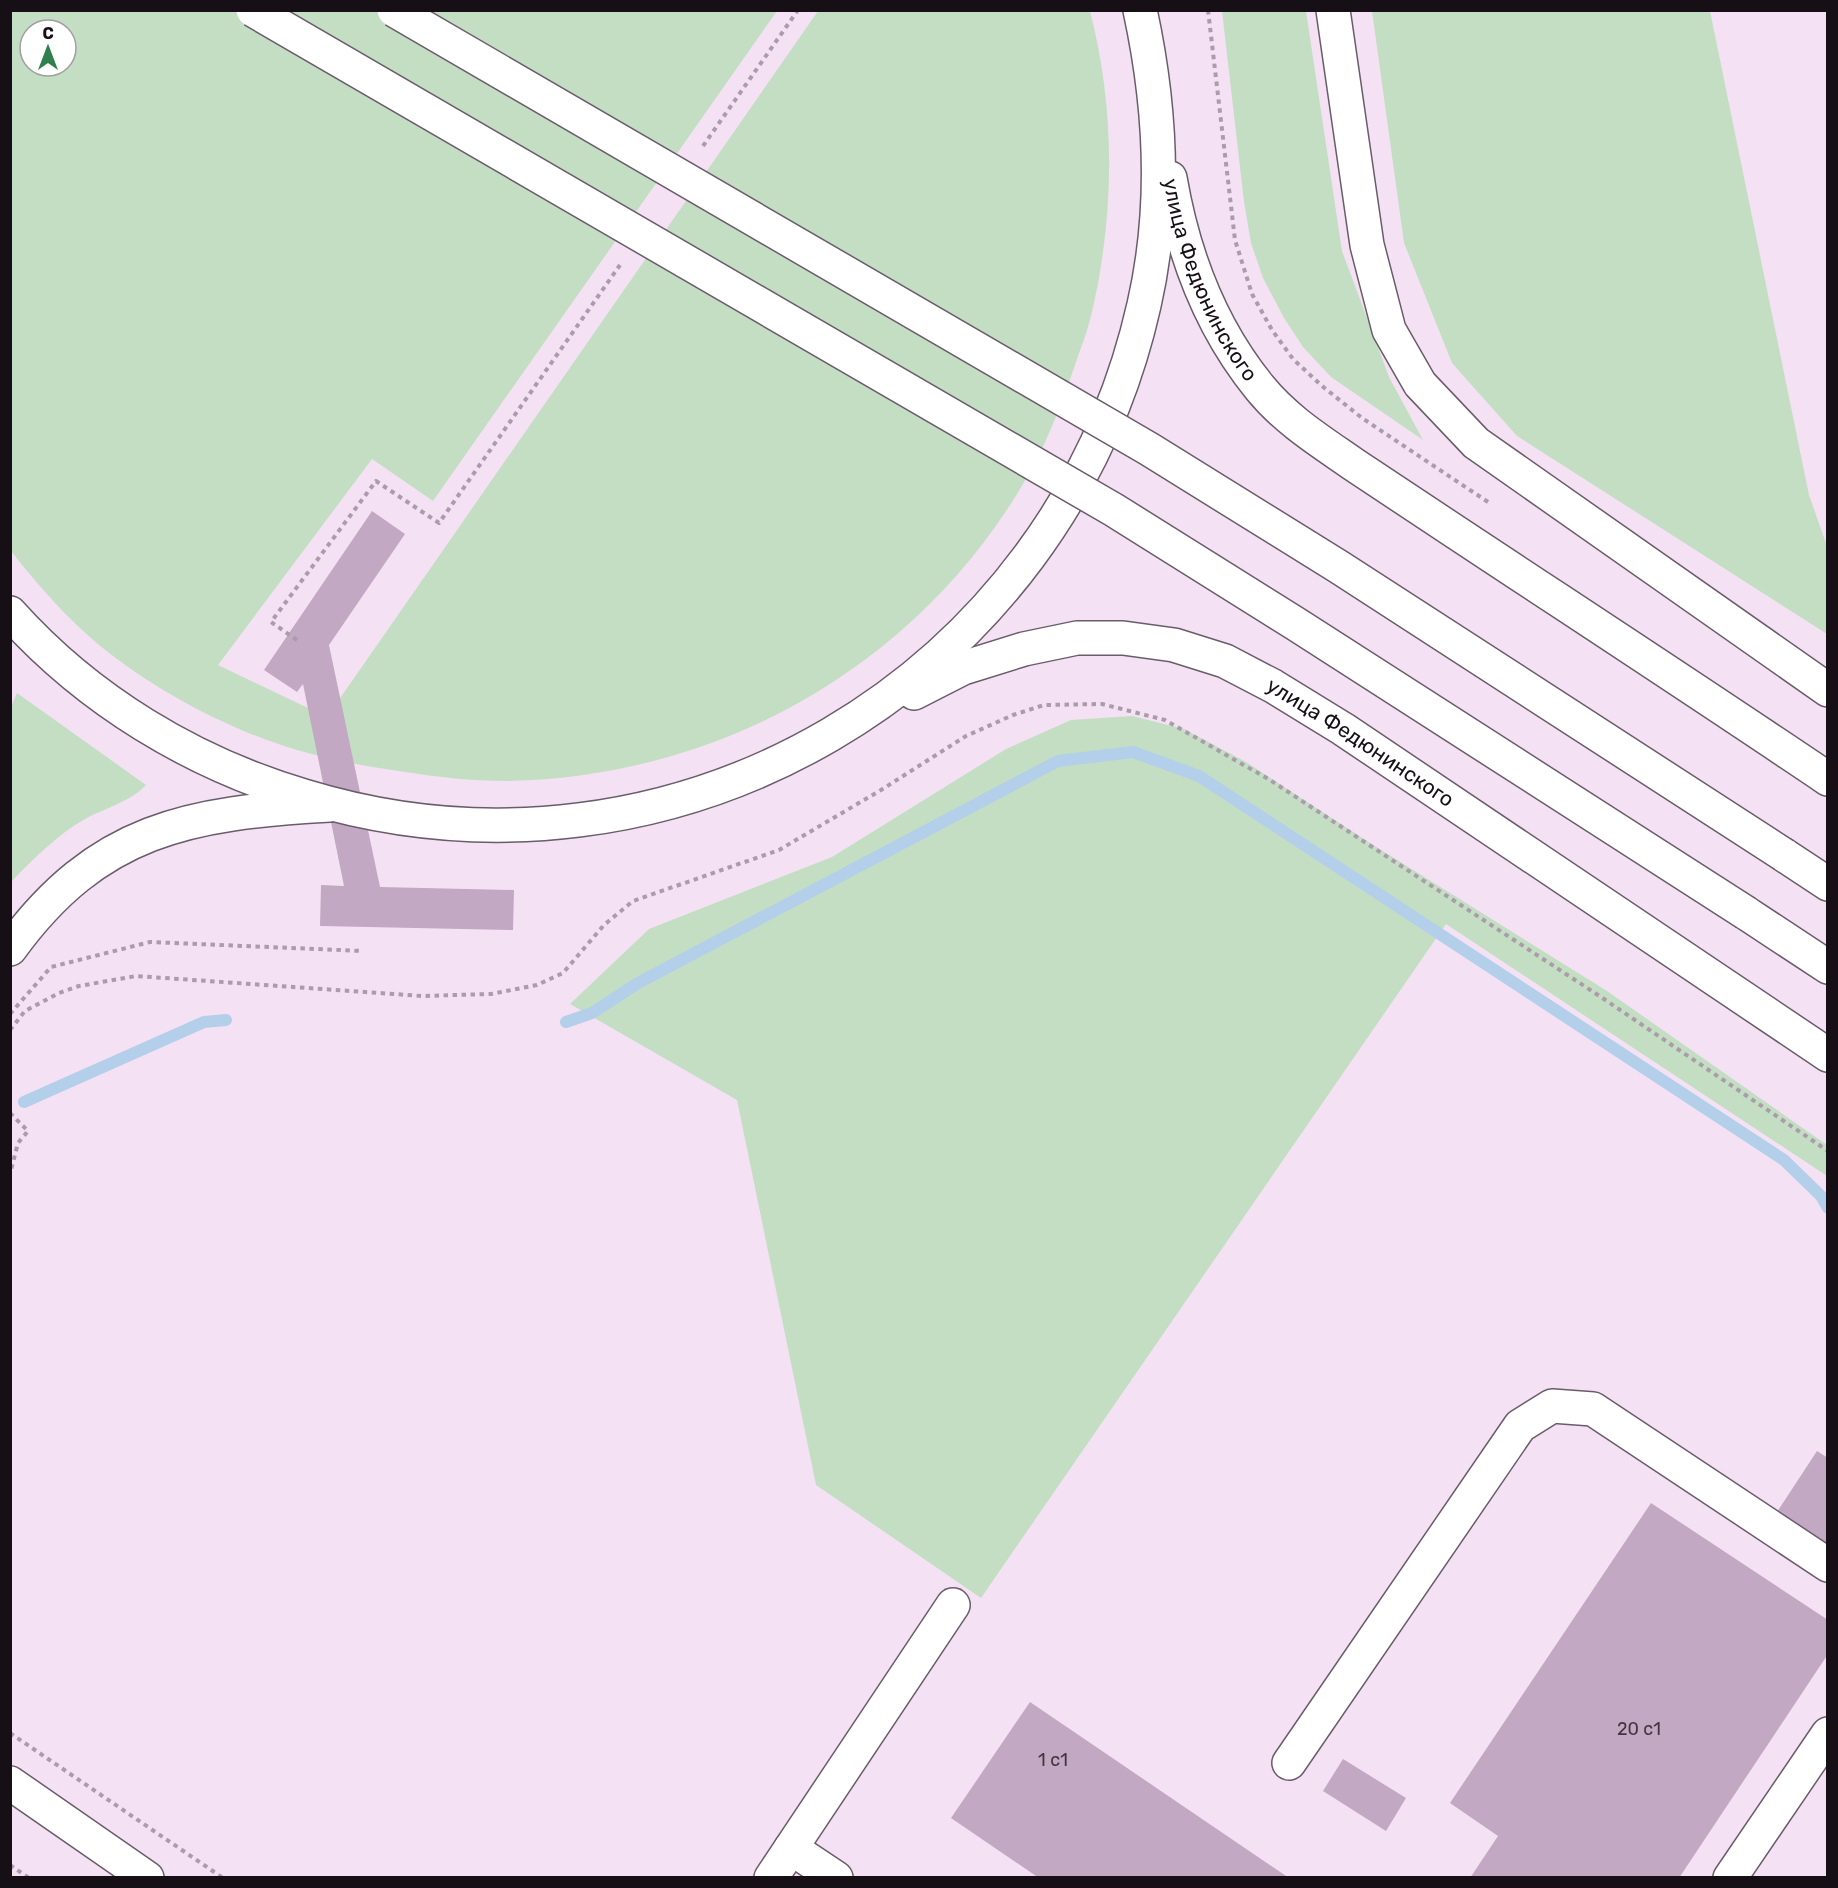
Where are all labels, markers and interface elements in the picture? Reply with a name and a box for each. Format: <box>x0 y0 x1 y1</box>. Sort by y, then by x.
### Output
north arrow <box>18 18 78 78</box>
text: С <box>42 24 54 43</box>
street label: улица Федюнинского <box>1158 176 1263 386</box>
street label: улица Федюнинского <box>1262 672 1459 812</box>
house number: 20 с1 <box>1617 1718 1661 1740</box>
house number: 1 с1 <box>1038 1749 1068 1771</box>

